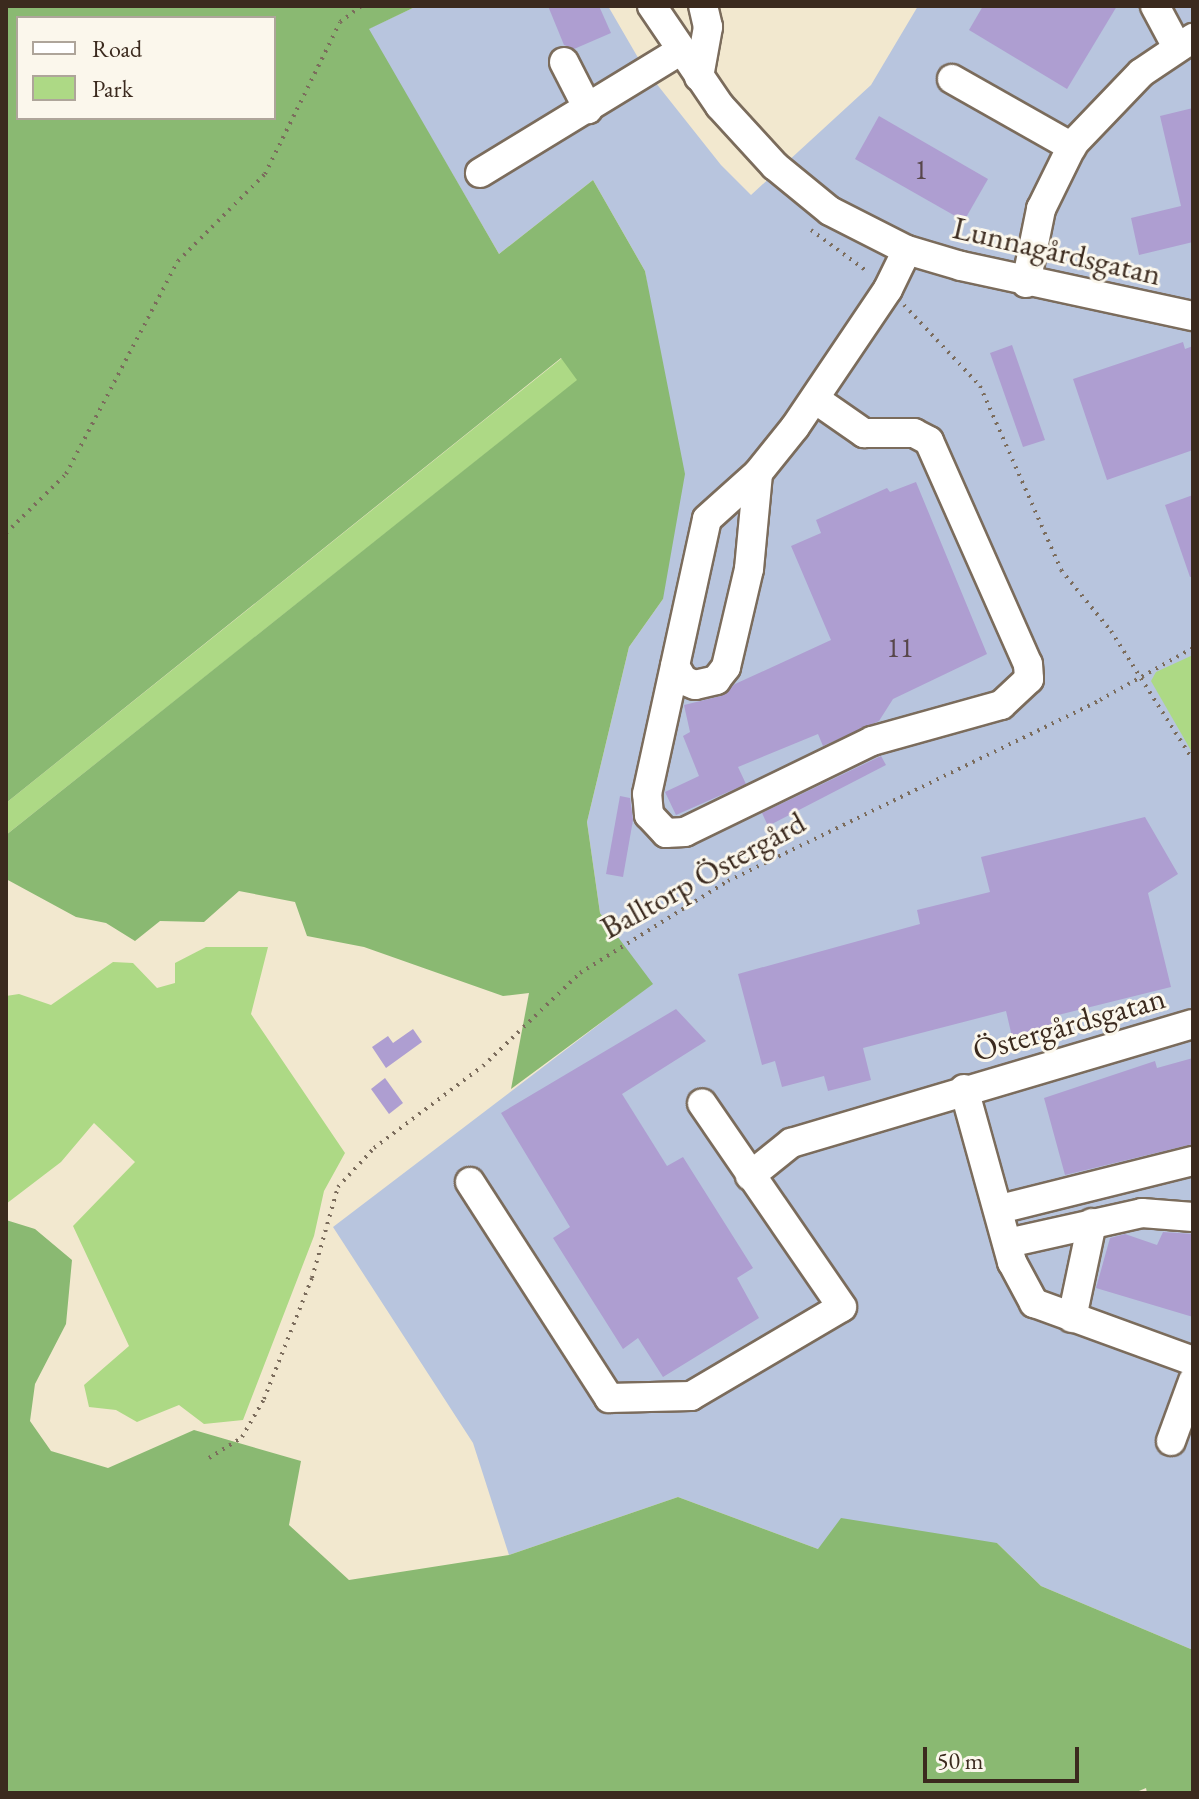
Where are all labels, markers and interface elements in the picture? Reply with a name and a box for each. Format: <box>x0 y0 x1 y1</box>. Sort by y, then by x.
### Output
legend <box>16 16 276 120</box>
text: Road <box>92 33 142 64</box>
text: Park <box>92 73 133 104</box>
house number: 1 <box>914 152 928 186</box>
street label: Lunnagårdsgatan <box>949 208 1165 294</box>
house number: 11 <box>887 630 913 664</box>
street label: Balltorp Östergård <box>594 803 812 947</box>
street label: Östergårdsgatan <box>968 978 1170 1070</box>
scale bar <box>927 1731 1083 1781</box>
text: 50 m <box>937 1745 984 1776</box>

